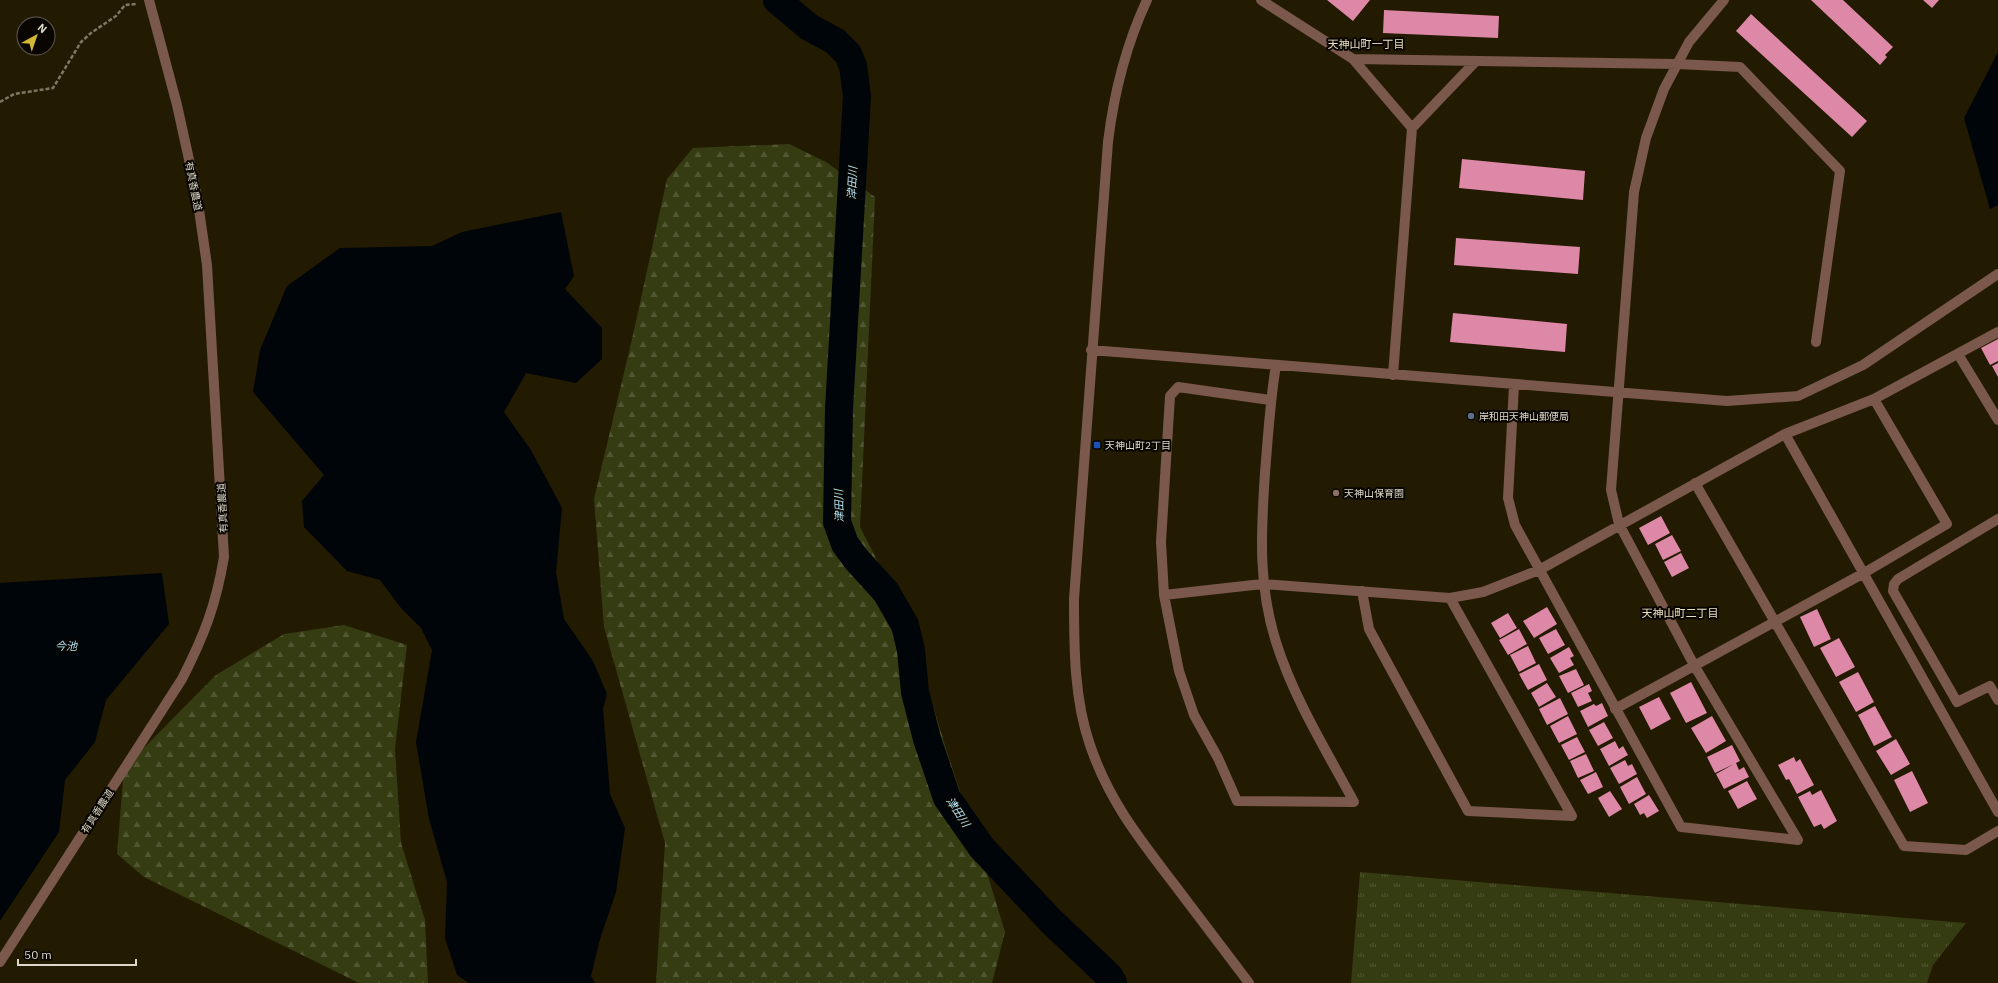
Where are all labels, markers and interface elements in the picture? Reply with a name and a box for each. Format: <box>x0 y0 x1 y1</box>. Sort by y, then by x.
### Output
north arrow <box>16 16 56 56</box>
text: N <box>35 20 50 36</box>
district label: 天神山町一丁目 <box>1328 37 1405 51</box>
street label: 有真香農道 <box>182 160 205 212</box>
water label: 津田川 <box>844 165 860 200</box>
place label: 岸和田天神山郵便局 <box>1479 410 1569 423</box>
marker: 岸和田天神山郵便局 <box>1466 411 1476 421</box>
place label: 天神山町2丁目 <box>1105 439 1171 452</box>
marker: 天神山町2丁目 <box>1092 440 1102 450</box>
street label: 有真香農道 <box>215 483 230 533</box>
place label: 天神山保育園 <box>1344 487 1404 500</box>
water label: 津田川 <box>831 488 847 523</box>
marker: 天神山保育園 <box>1331 488 1341 498</box>
district label: 天神山町二丁目 <box>1642 606 1719 620</box>
water label: 今池 <box>55 639 78 653</box>
street label: 有真香農道 <box>78 787 116 836</box>
water label: 津田川 <box>943 794 973 830</box>
scale bar <box>18 941 136 967</box>
text: 50 m <box>24 947 52 962</box>

